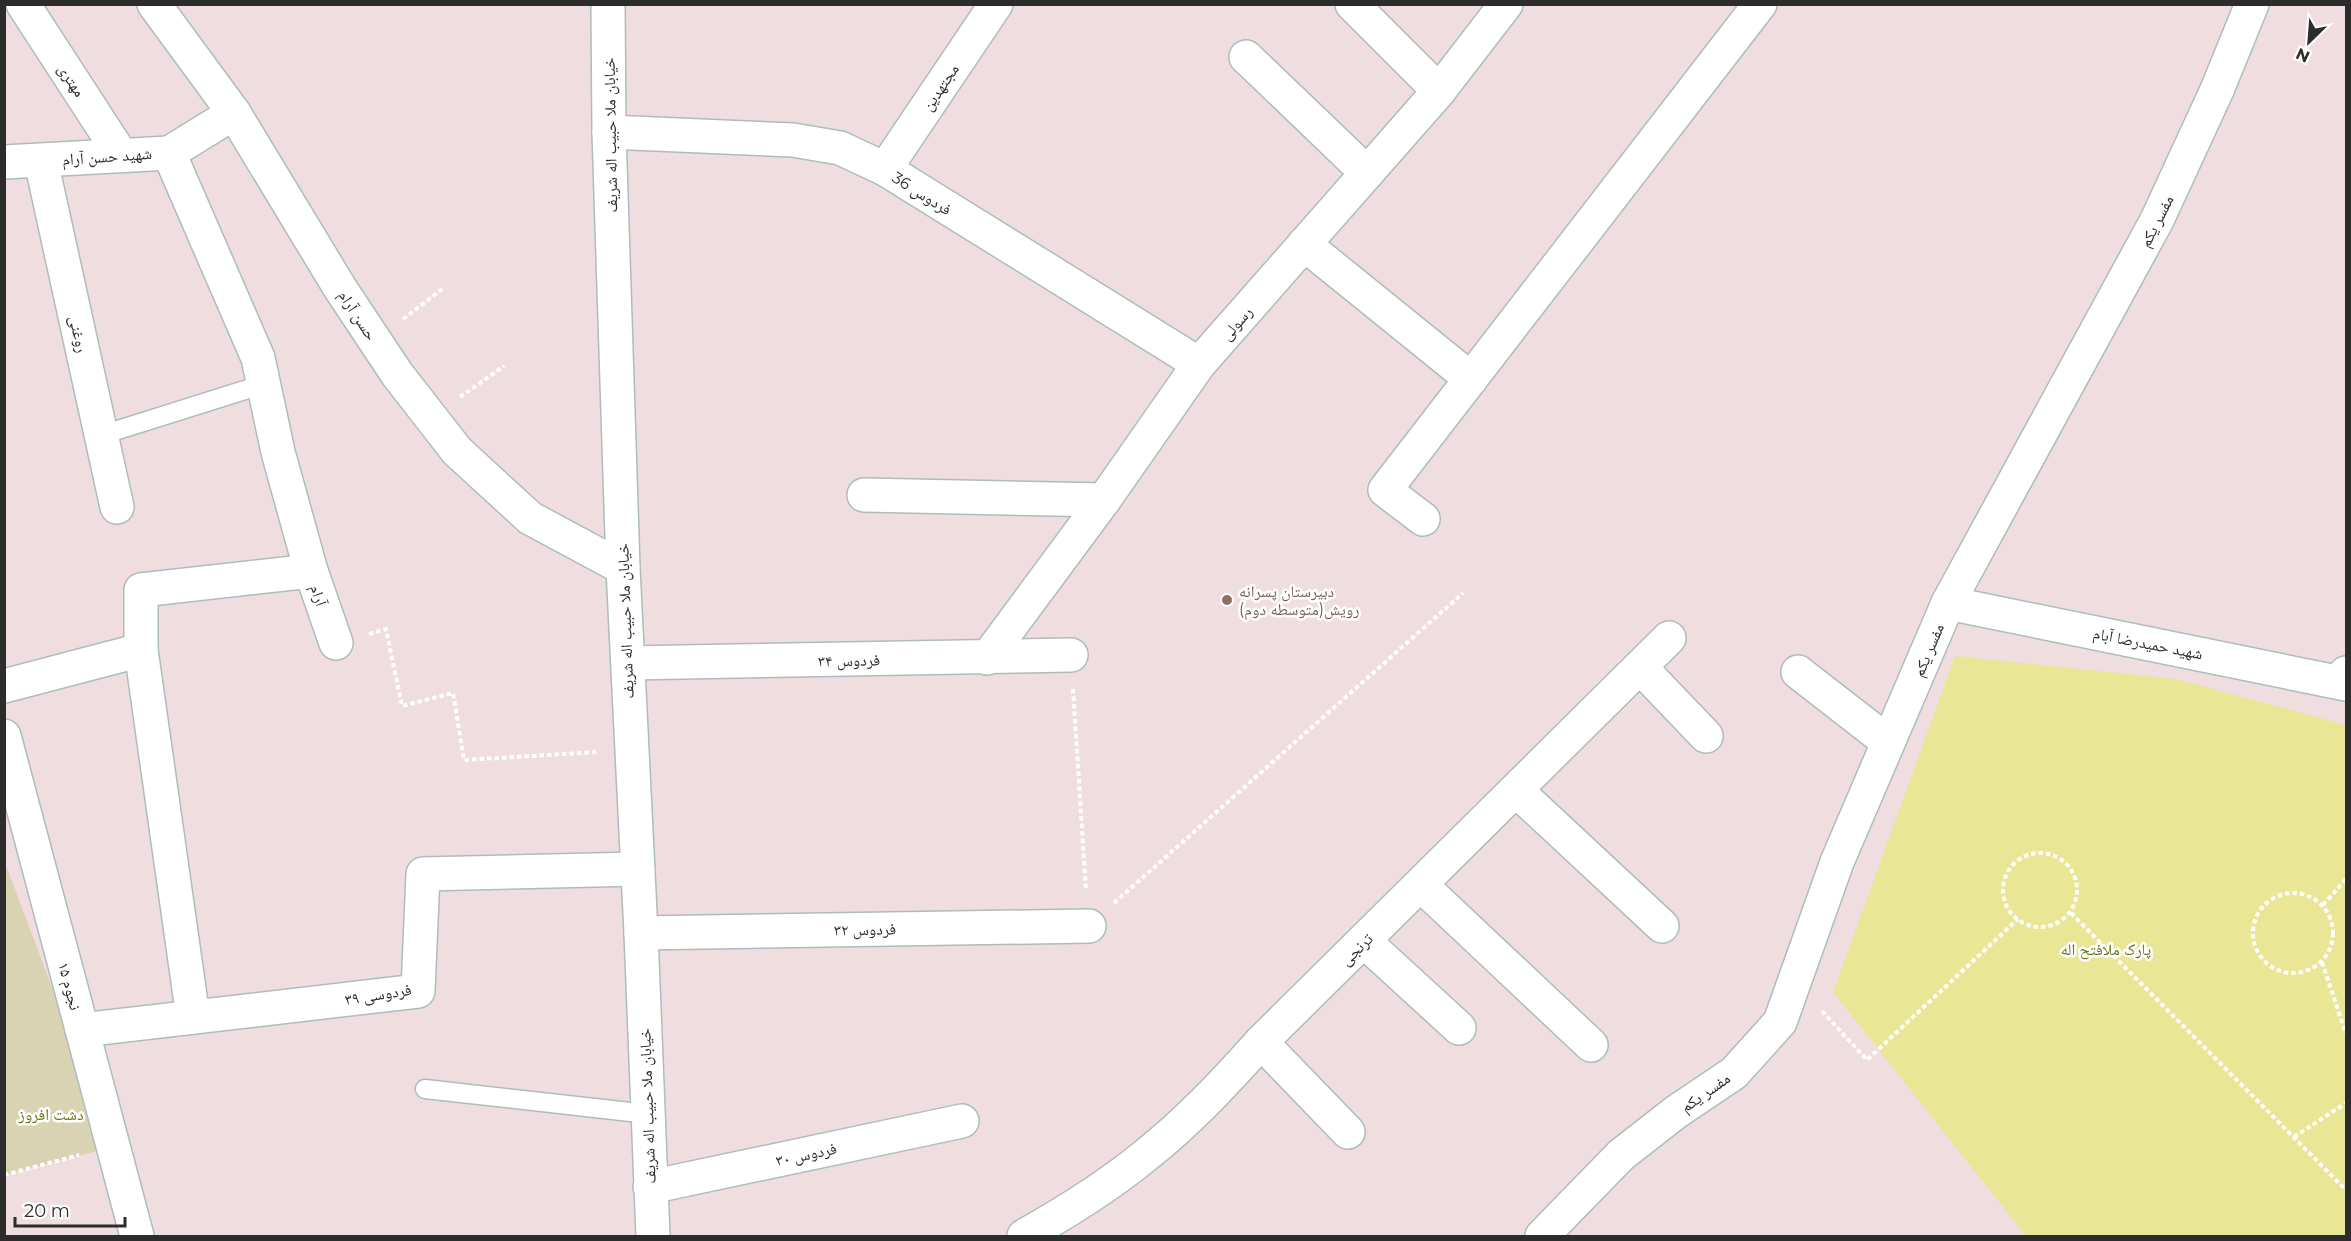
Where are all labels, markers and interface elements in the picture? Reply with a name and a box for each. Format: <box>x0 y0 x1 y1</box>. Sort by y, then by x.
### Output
north arrow <box>2279 12 2339 72</box>
text: N <box>2293 44 2313 66</box>
street label: خیابان ملا حبیب اله شریف <box>600 57 622 213</box>
street label: مهتری <box>53 60 89 101</box>
street label: مجتهدین <box>918 60 964 115</box>
street label: شهید حسن آرام <box>61 144 153 170</box>
street label: فردوس 36 <box>888 168 955 220</box>
street label: مفسر یکم <box>2135 192 2179 251</box>
street label: حسن آرام <box>334 287 381 344</box>
street label: رسولی <box>1217 303 1257 345</box>
street label: روغنی <box>64 314 92 355</box>
street label: خیابان ملا حبیب اله شریف <box>613 543 639 699</box>
street label: آرام <box>305 582 331 610</box>
place label: دبیرستان پسرانه رویش(متوسطه دوم) <box>1239 582 1359 620</box>
marker: دبیرستان پسرانه رویش(متوسطه دوم) <box>1220 593 1234 607</box>
street label: مفسر یکم <box>1909 621 1949 680</box>
street label: شهید حمیدرضا آبام <box>2091 624 2204 664</box>
street label: فردوس ۳۴ <box>818 650 880 672</box>
street label: فردوس ۳۲ <box>834 919 896 941</box>
street label: ترنجی <box>1336 929 1378 970</box>
park label: پارک ملافتح اله <box>2061 940 2151 960</box>
street label: نجوم ۱۵ <box>53 960 85 1012</box>
street label: فردوسی ۳۹ <box>343 980 413 1010</box>
street label: خیابان ملا حبیب اله شریف <box>635 1028 661 1184</box>
street label: مفسر یکم <box>1677 1069 1734 1117</box>
park label: دشت افروز <box>17 1105 84 1124</box>
street label: فردوس ۳۰ <box>774 1139 839 1171</box>
scale bar <box>15 1190 124 1228</box>
text: 20 m <box>24 1200 70 1222</box>

